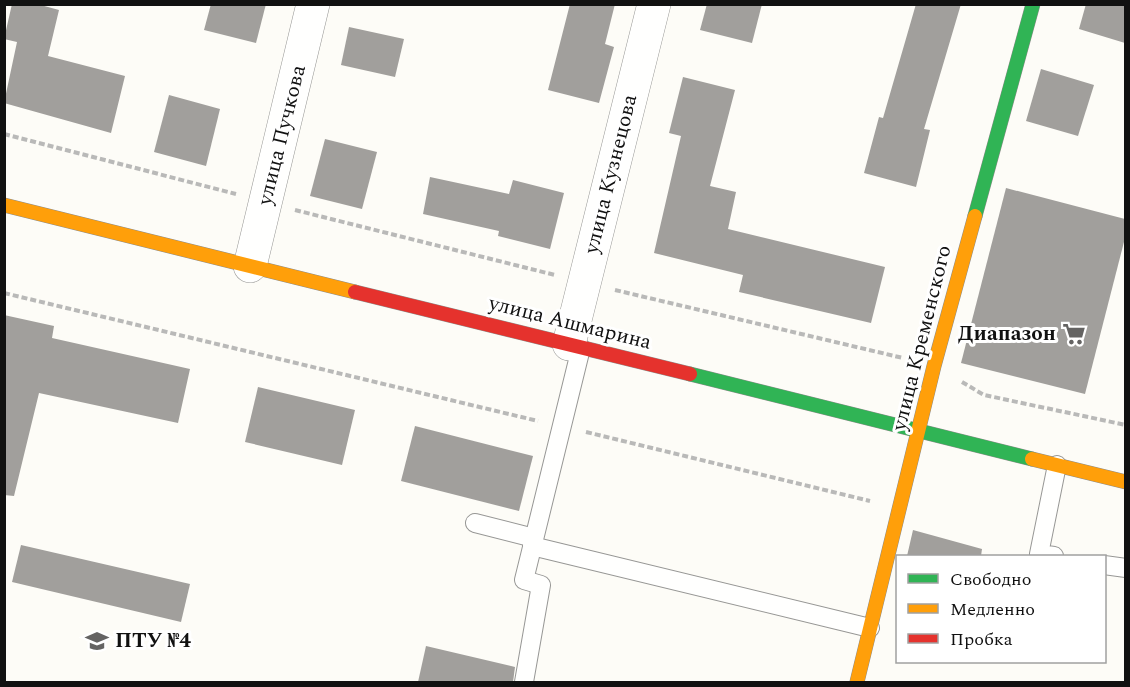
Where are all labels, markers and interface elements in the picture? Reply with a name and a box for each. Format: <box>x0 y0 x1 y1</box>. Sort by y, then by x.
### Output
street label: улица Пучкова <box>249 61 315 210</box>
street label: улица Кузнецова <box>575 90 646 258</box>
street label: улица Кременского <box>883 242 961 435</box>
street label: улица Ашмарина <box>484 287 655 359</box>
place label: Диапазон <box>958 318 1056 350</box>
supermarket icon: Диапазон <box>1061 321 1087 347</box>
legend <box>896 555 1106 663</box>
text: Свободно <box>950 566 1031 593</box>
text: Медленно <box>950 596 1035 623</box>
place label: ПТУ №4 <box>115 625 191 657</box>
text: Пробка <box>950 626 1013 653</box>
school or university icon: ПТУ №4 <box>84 628 110 654</box>

